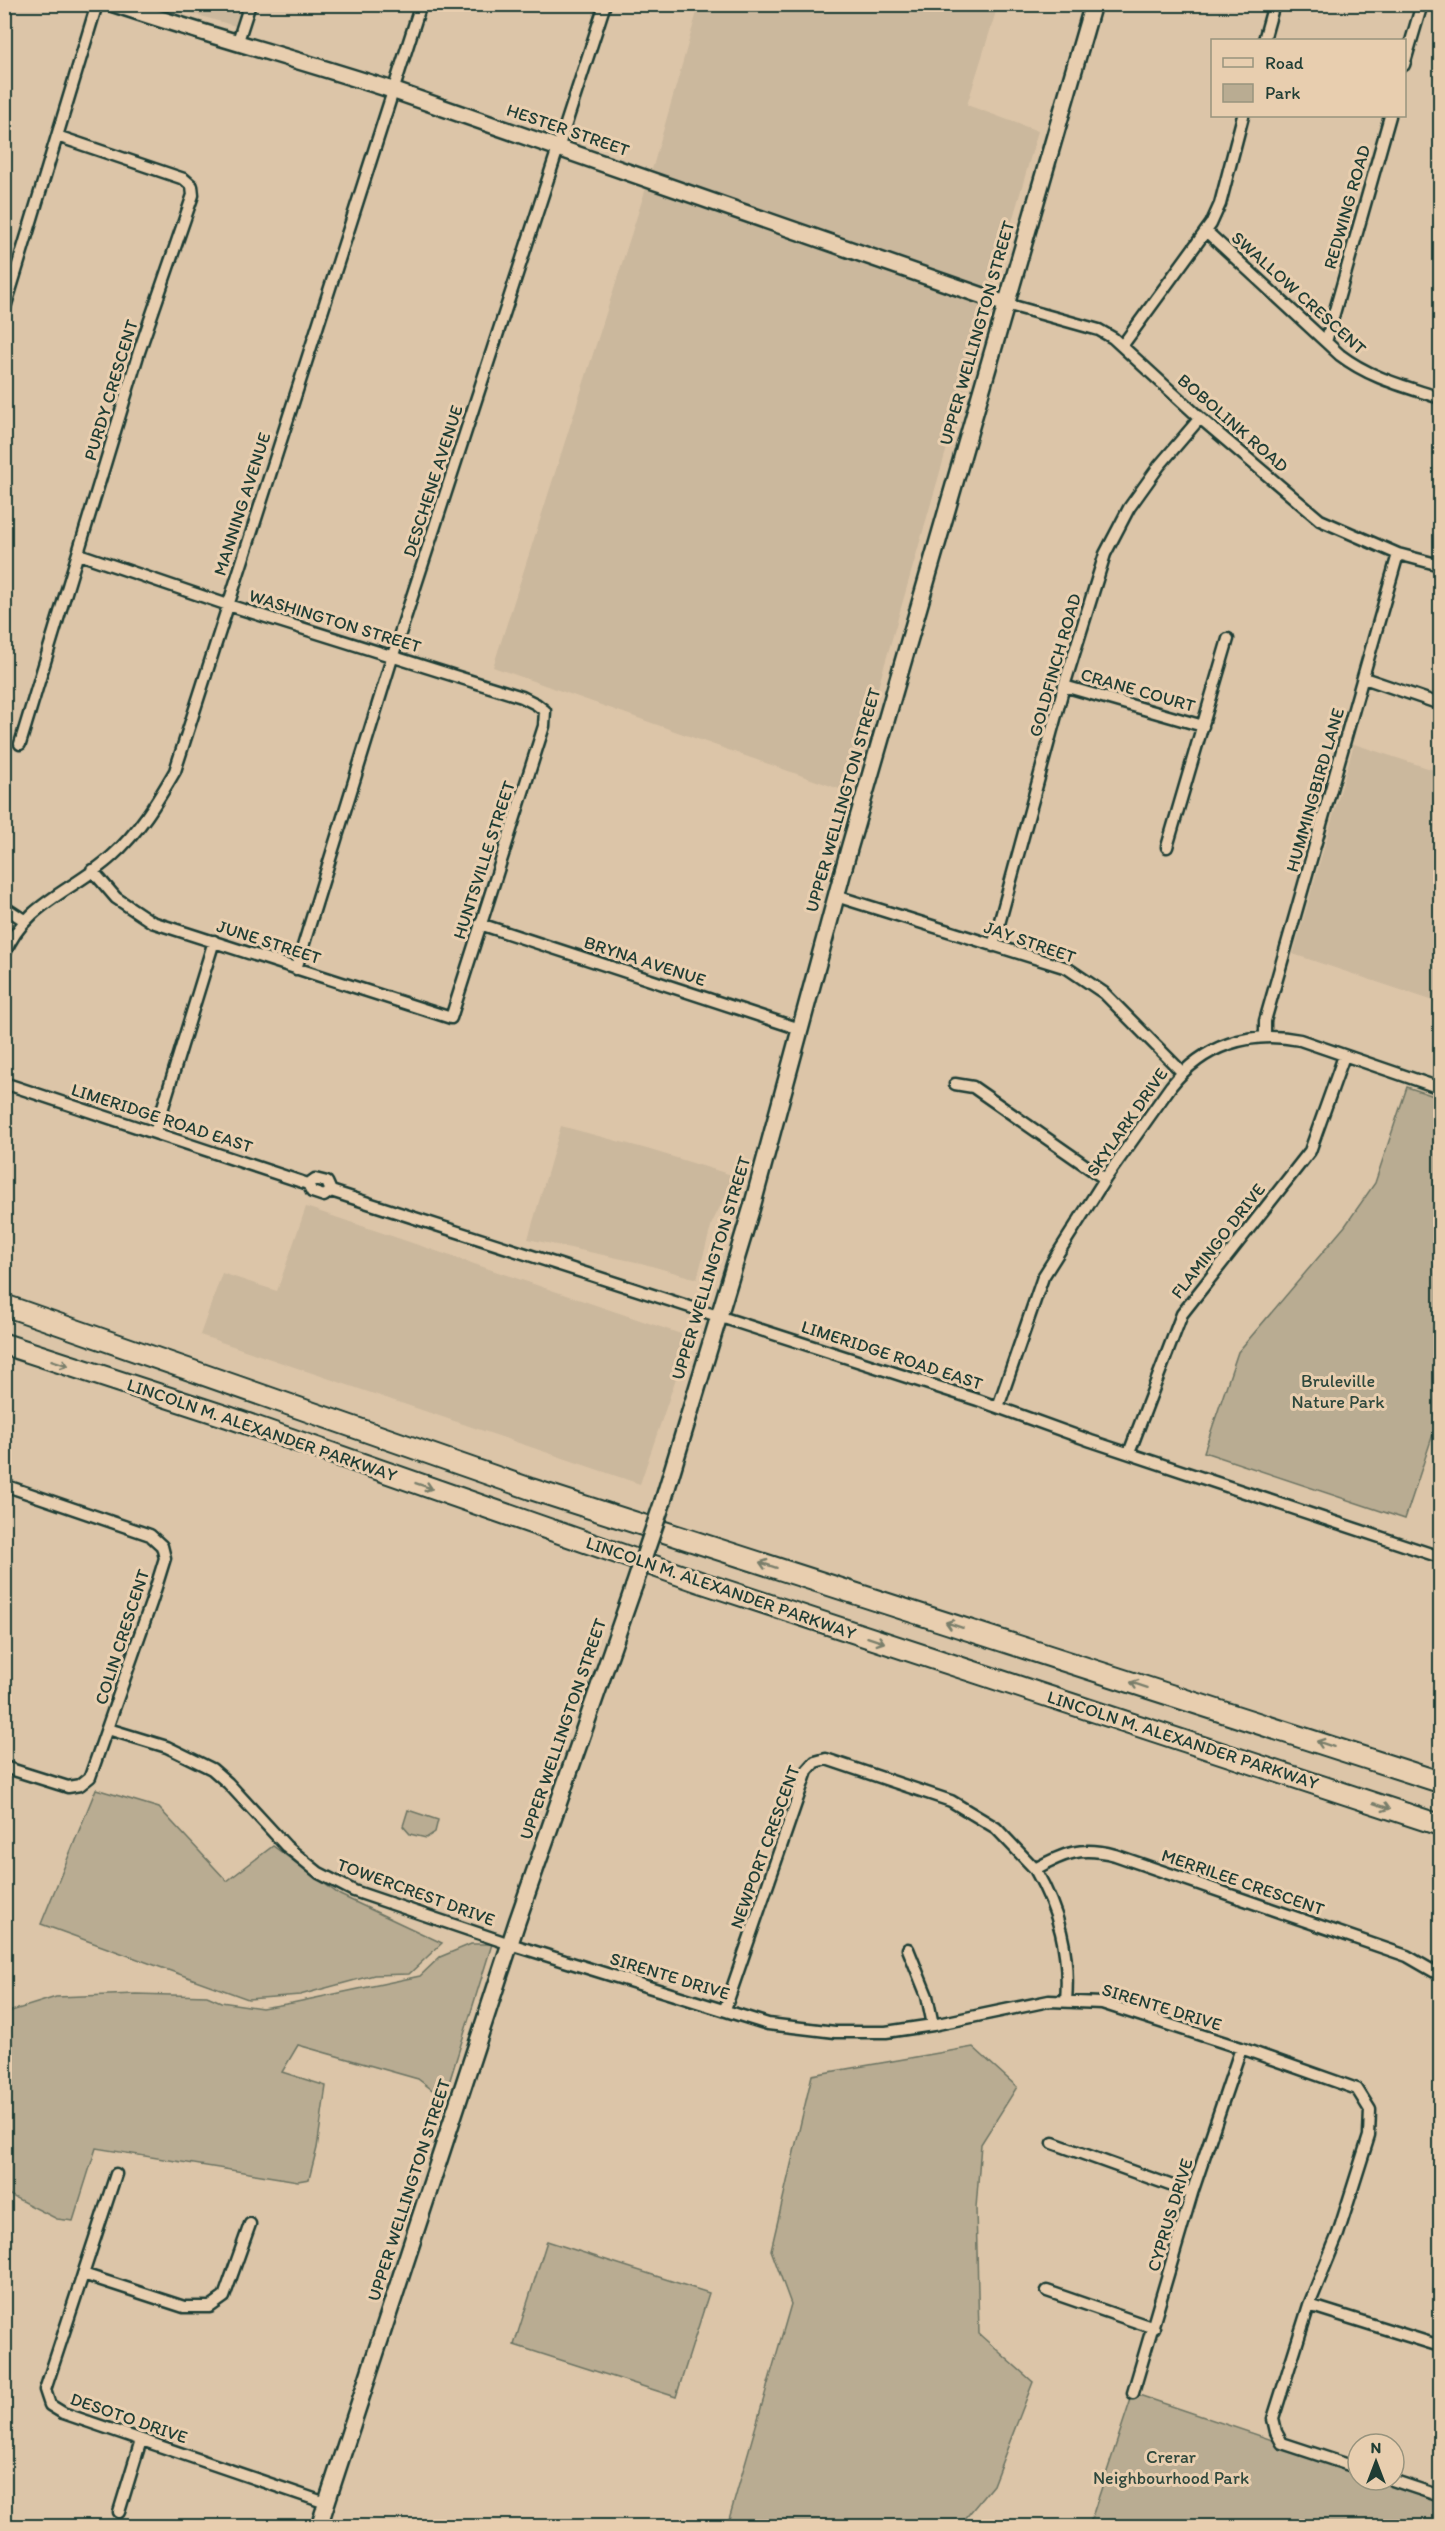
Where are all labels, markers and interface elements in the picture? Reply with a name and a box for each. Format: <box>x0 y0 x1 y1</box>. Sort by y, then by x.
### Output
legend <box>1211 39 1406 117</box>
text: Road <box>1265 52 1304 74</box>
text: Park <box>1265 82 1300 104</box>
street label: HESTER STREET <box>504 99 632 161</box>
street label: REDWING ROAD <box>1319 142 1375 272</box>
street label: UPPER WELLINGTON STREET <box>934 218 1020 448</box>
street label: SWALLOW CRESCENT <box>1227 227 1371 359</box>
street label: PURDY CRESCENT <box>79 317 143 463</box>
street label: BOBOLINK ROAD <box>1173 369 1293 477</box>
street label: DESCHENE AVENUE <box>398 402 468 560</box>
street label: MANNING AVENUE <box>208 430 276 578</box>
street label: WASHINGTON STREET <box>246 584 424 658</box>
street label: GOLDFINCH ROAD <box>1024 591 1086 739</box>
street label: CRANE COURT <box>1078 663 1198 717</box>
street label: UPPER WELLINGTON STREET <box>800 685 886 915</box>
street label: HUMMINGBIRD LANE <box>1281 705 1349 875</box>
street label: HUNTSVILLE STREET <box>448 778 520 942</box>
street label: JUNE STREET <box>214 915 324 969</box>
street label: JAY STREET <box>981 916 1079 968</box>
street label: BRYNA AVENUE <box>581 931 709 991</box>
street label: SKYLARK DRIVE <box>1081 1064 1173 1180</box>
street label: LIMERIDGE ROAD EAST <box>68 1078 256 1158</box>
street label: UPPER WELLINGTON STREET <box>666 1153 756 1383</box>
street label: FLAMINGO DRIVE <box>1166 1179 1270 1303</box>
street label: LIMERIDGE ROAD EAST <box>798 1315 986 1395</box>
one-way arrow <box>50 1358 69 1369</box>
park label: Bruleville Nature Park <box>1291 1370 1385 1413</box>
street label: LINCOLN M. ALEXANDER PARKWAY <box>124 1373 401 1487</box>
one-way arrow <box>414 1481 433 1492</box>
street label: LINCOLN M. ALEXANDER PARKWAY <box>583 1531 860 1645</box>
one-way arrow <box>759 1559 778 1570</box>
street label: COLIN CRESCENT <box>90 1566 154 1708</box>
street label: UPPER WELLINGTON STREET <box>515 1615 611 1843</box>
one-way arrow <box>945 1619 964 1630</box>
one-way arrow <box>866 1635 885 1646</box>
one-way arrow <box>1130 1678 1149 1689</box>
street label: LINCOLN M. ALEXANDER PARKWAY <box>1045 1686 1322 1795</box>
one-way arrow <box>1316 1738 1335 1749</box>
street label: NEWPORT CRESCENT <box>725 1762 805 1932</box>
one-way arrow <box>1372 1801 1391 1812</box>
street label: MERRILEE CRESCENT <box>1159 1844 1327 1920</box>
street label: TOWERCREST DRIVE <box>334 1853 498 1931</box>
street label: SIRENTE DRIVE <box>607 1947 733 2005</box>
street label: SIRENTE DRIVE <box>1099 1978 1225 2036</box>
street label: UPPER WELLINGTON STREET <box>363 2076 455 2304</box>
street label: CYPRUS DRIVE <box>1142 2156 1198 2274</box>
street label: DESOTO DRIVE <box>67 2388 191 2448</box>
north arrow <box>1346 2432 1406 2492</box>
text: N <box>1371 2438 1381 2457</box>
park label: Crerar Neighbourhood Park <box>1093 2446 1249 2489</box>

